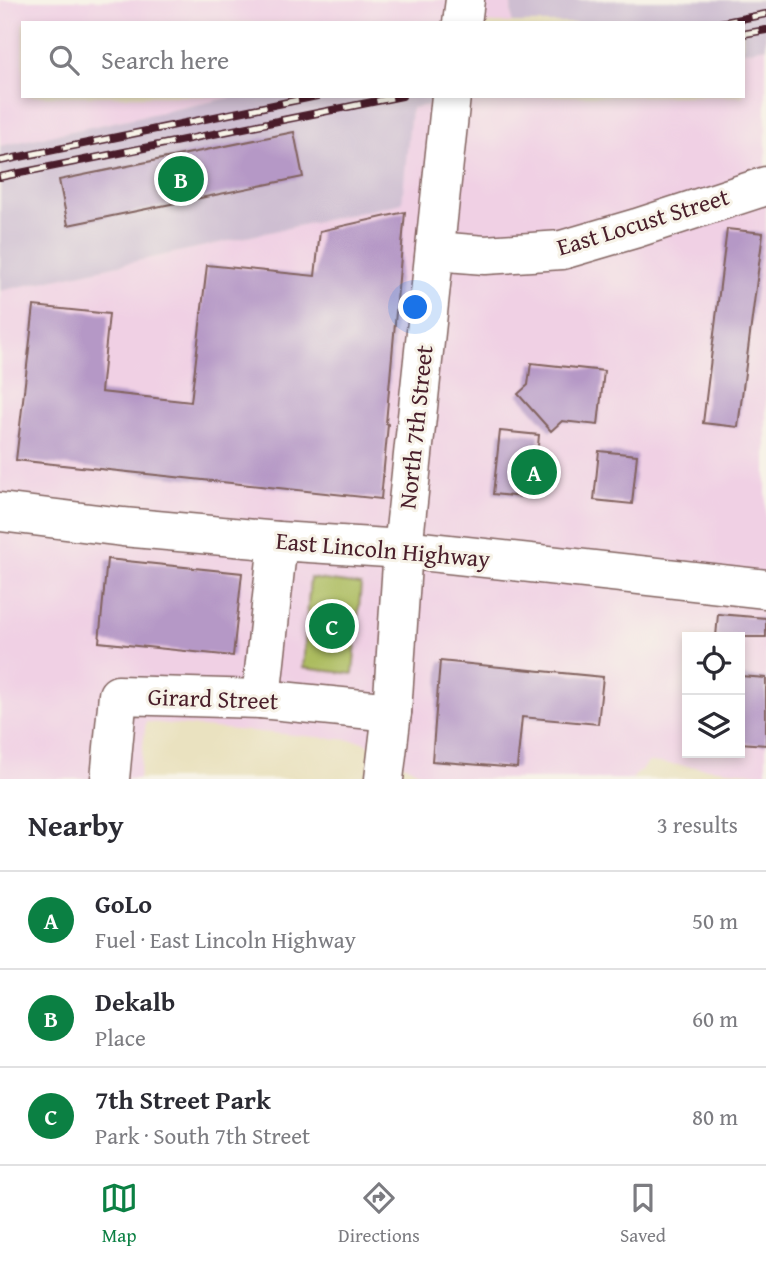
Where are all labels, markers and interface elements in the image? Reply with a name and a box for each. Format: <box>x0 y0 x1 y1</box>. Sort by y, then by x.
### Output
search box <box>21 21 745 98</box>
text: Search here <box>101 40 229 79</box>
icon: search <box>45 41 83 79</box>
pin: B <box>158 153 204 205</box>
street label: East Locust Street <box>552 179 734 264</box>
your location <box>398 290 432 324</box>
street label: North 7th Street <box>389 343 442 511</box>
pin: A <box>511 446 557 498</box>
street label: East Lincoln Highway <box>274 523 492 576</box>
pin: C <box>309 600 355 652</box>
map controls <box>682 632 745 758</box>
button: locate <box>682 632 745 695</box>
street label: Girard Street <box>147 679 279 718</box>
button: layers <box>682 695 745 758</box>
text: Nearby <box>28 803 124 847</box>
text: 3 results <box>657 808 738 841</box>
text: GoLo <box>95 884 152 923</box>
text: A <box>44 904 58 937</box>
text: 50 m <box>692 904 738 937</box>
text: Fuel · East Lincoln Highway <box>95 923 356 956</box>
text: Dekalb <box>95 982 175 1021</box>
text: B <box>44 1002 58 1035</box>
text: 60 m <box>692 1002 738 1035</box>
text: Place <box>95 1021 146 1054</box>
text: 7th Street Park <box>95 1080 271 1119</box>
text: C <box>44 1100 58 1133</box>
text: 80 m <box>692 1100 738 1133</box>
text: Park · South 7th Street <box>95 1119 310 1152</box>
tab: Map <box>100 1179 138 1249</box>
tab: Directions <box>338 1179 420 1249</box>
tab: Saved <box>620 1179 666 1249</box>

